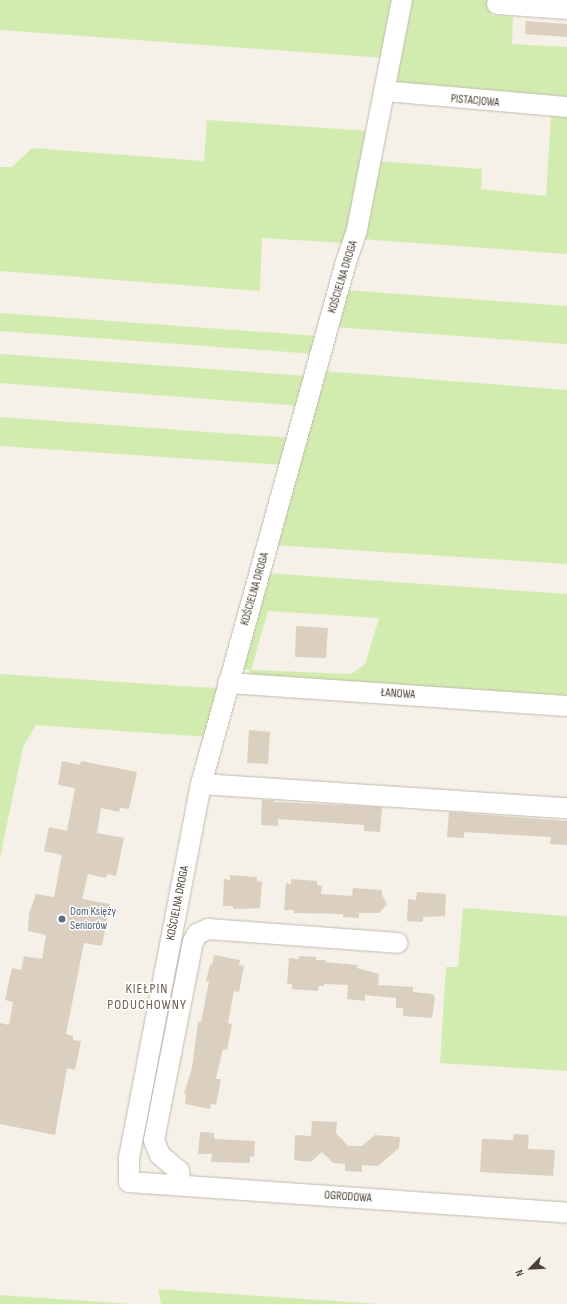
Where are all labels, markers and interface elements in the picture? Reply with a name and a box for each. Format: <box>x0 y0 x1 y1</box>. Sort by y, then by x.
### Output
street label: PISTACJOWA <box>450 92 500 110</box>
street label: KOŚCIELNA DROGA <box>325 239 361 315</box>
street label: KOŚCIELNA DROGA <box>238 551 272 627</box>
street label: ŁANOWA <box>380 686 416 702</box>
street label: KOŚCIELNA DROGA <box>164 865 192 941</box>
place label: Dom Księży Seniorów <box>70 905 116 933</box>
marker: Dom Księży Seniorów <box>57 914 67 924</box>
district label: KIEŁPIN PODUCHOWNY <box>107 981 187 1014</box>
street label: OGRODOWA <box>324 1188 372 1206</box>
north arrow <box>511 1248 551 1288</box>
text: N <box>512 1268 527 1278</box>

